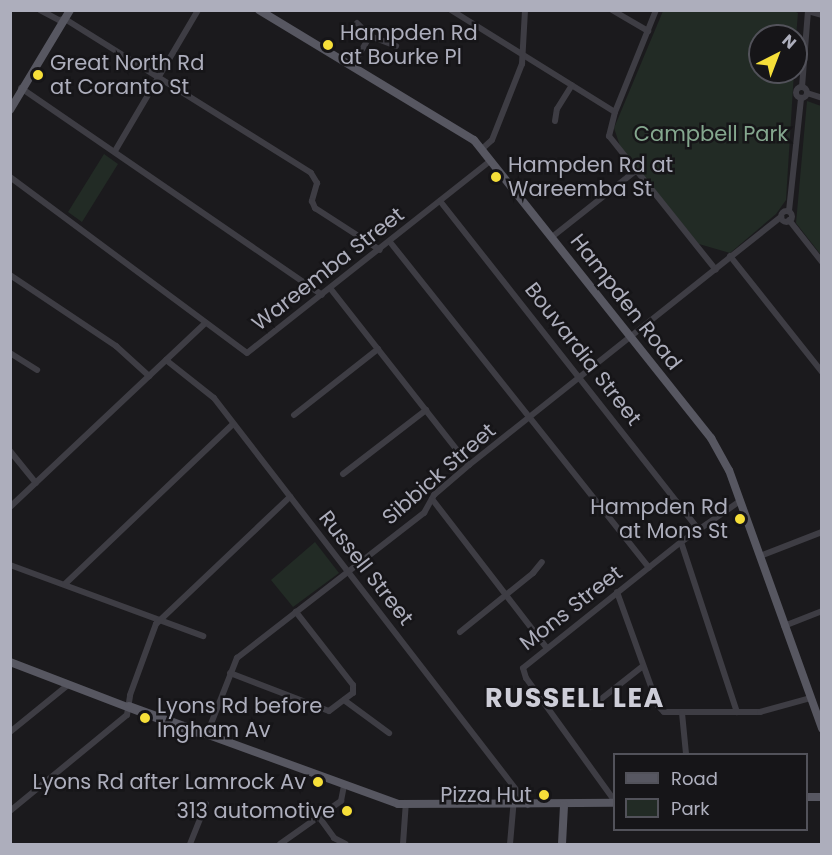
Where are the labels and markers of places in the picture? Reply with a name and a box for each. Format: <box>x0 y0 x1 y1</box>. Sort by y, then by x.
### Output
place label: Hampden Rd at Bourke Pl <box>340 20 478 70</box>
marker: Hampden Rd at Bourke Pl <box>321 38 335 52</box>
place label: Great North Rd at Coranto St <box>50 50 204 100</box>
marker: Great North Rd at Coranto St <box>31 68 45 82</box>
place label: Hampden Rd at Wareemba St <box>508 152 673 202</box>
marker: Hampden Rd at Wareemba St <box>489 170 503 184</box>
place label: Hampden Rd at Mons St <box>590 494 728 544</box>
marker: Hampden Rd at Mons St <box>733 512 747 526</box>
place label: Lyons Rd before Ingham Av <box>157 693 322 743</box>
marker: Lyons Rd before Ingham Av <box>138 711 152 725</box>
place label: Lyons Rd after Lamrock Av <box>33 769 306 795</box>
marker: Lyons Rd after Lamrock Av <box>311 775 325 789</box>
place label: Pizza Hut <box>440 782 532 808</box>
marker: Pizza Hut <box>537 788 551 802</box>
place label: 313 automotive <box>177 798 335 824</box>
marker: 313 automotive <box>340 804 354 818</box>

